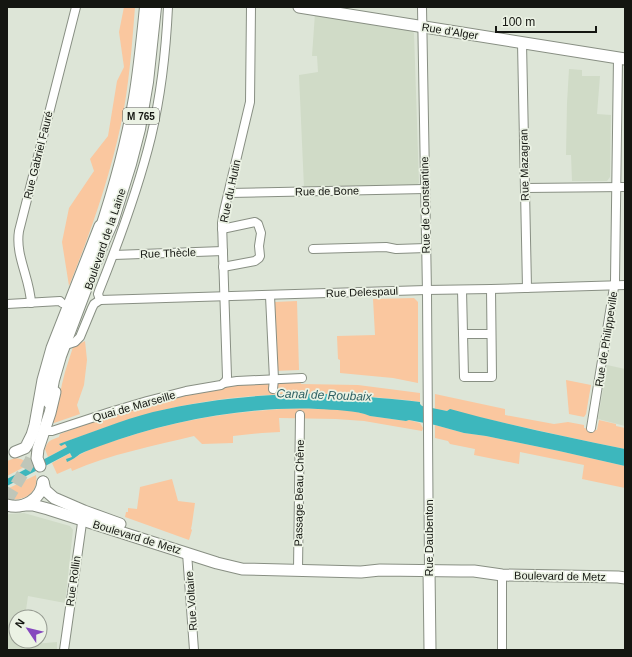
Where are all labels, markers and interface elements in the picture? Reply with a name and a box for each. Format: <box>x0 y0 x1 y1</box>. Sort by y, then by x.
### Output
scale bar <box>496 8 596 34</box>
text: 100 m <box>502 15 535 29</box>
street label: Rue d'Alger <box>421 21 479 41</box>
road number: M 765 <box>123 108 159 124</box>
street label: Rue Gabriel Fauré <box>21 110 55 200</box>
street label: Rue Mazagran <box>517 129 531 201</box>
street label: Rue de Constantine <box>418 156 432 254</box>
street label: Rue du Hutin <box>217 158 243 224</box>
street label: Rue de Bone <box>295 184 359 198</box>
street label: Boulevard de la Laine <box>82 187 128 291</box>
street label: Rue Thècle <box>140 246 196 260</box>
street label: Rue Delespaul <box>326 285 398 299</box>
street label: Rue de Philippeville <box>593 290 619 388</box>
water label: Canal de Roubaix <box>276 386 373 404</box>
street label: Quai de Marseille <box>91 388 177 424</box>
street label: Passage Beau Chêne <box>292 439 306 547</box>
street label: Rue Daubenton <box>423 499 435 577</box>
street label: Boulevard de Metz <box>91 518 183 556</box>
street label: Rue Rollin <box>64 555 82 607</box>
street label: Boulevard de Metz <box>514 569 606 583</box>
street label: Rue Voltaire <box>183 571 199 631</box>
north arrow <box>8 609 48 649</box>
text: N <box>13 617 27 630</box>

